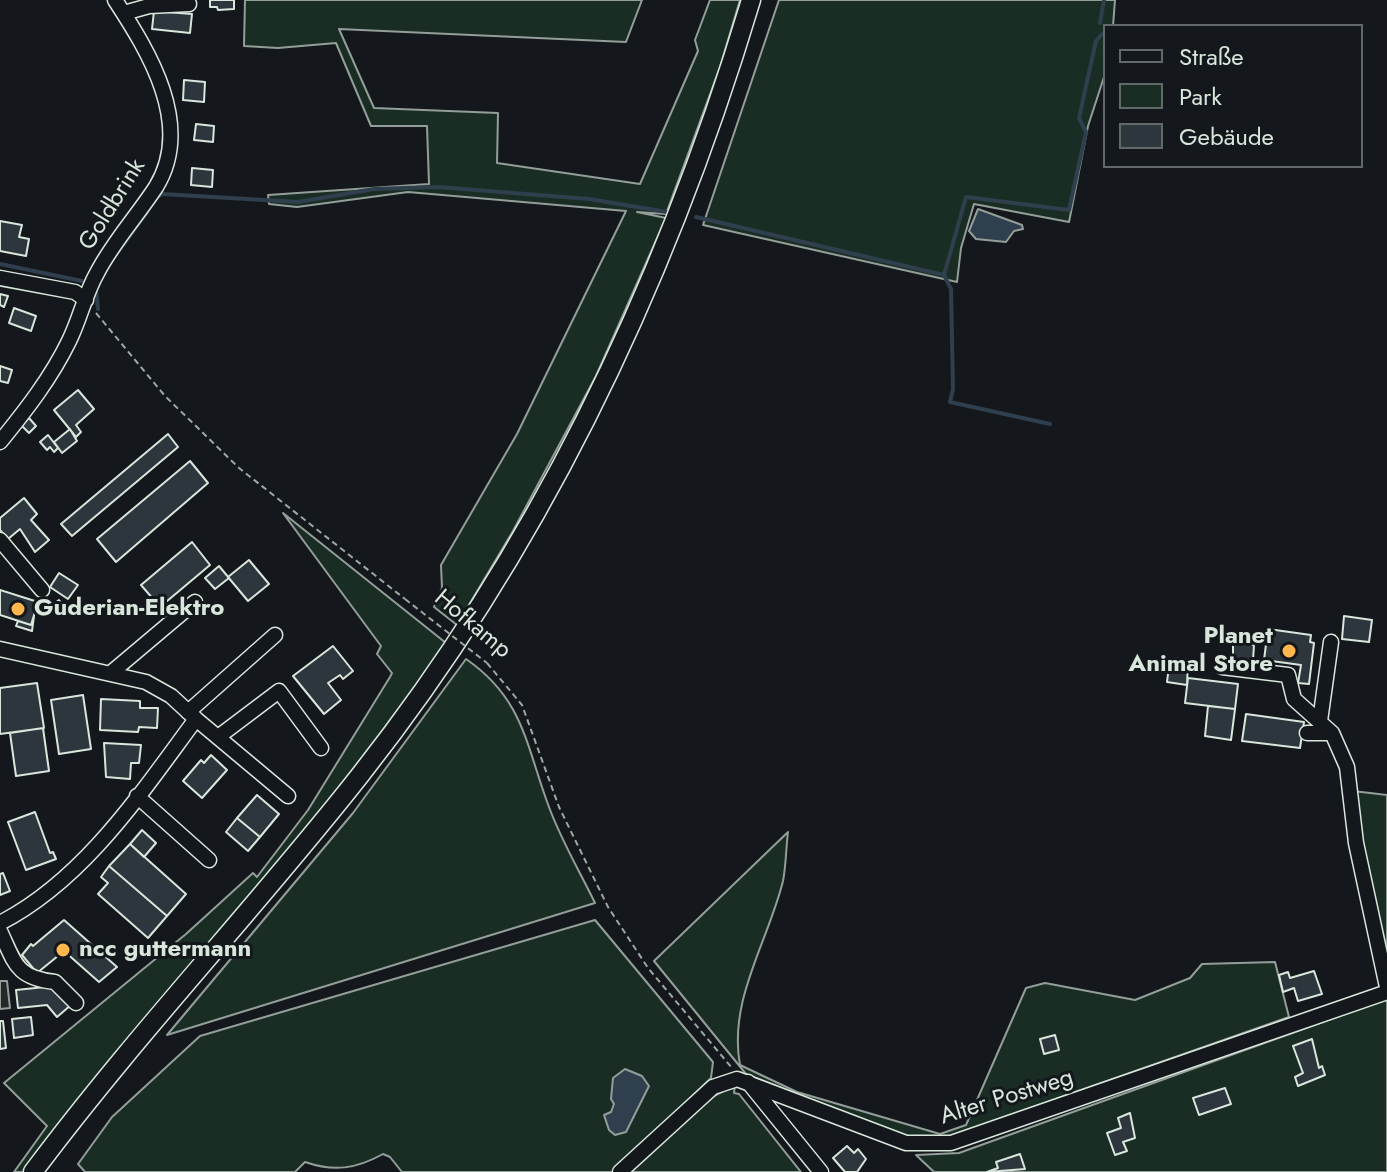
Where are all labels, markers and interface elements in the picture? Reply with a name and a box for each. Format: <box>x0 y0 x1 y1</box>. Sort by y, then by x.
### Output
legend <box>1103 24 1363 168</box>
text: Straße <box>1179 39 1244 74</box>
text: Park <box>1179 79 1222 114</box>
text: Gebäude <box>1179 119 1274 154</box>
street label: Goldbrink <box>74 154 152 256</box>
street label: Hofkamp <box>428 585 516 665</box>
place label: Guderian-Elektro <box>34 595 224 623</box>
marker: Guderian-Elektro <box>9 600 27 618</box>
place label: Planet Animal Store <box>1129 623 1273 679</box>
marker: Planet Animal Store <box>1280 642 1298 660</box>
place label: ncc guttermann <box>79 936 251 964</box>
marker: ncc guttermann <box>54 941 72 959</box>
street label: Alter Postweg <box>937 1064 1077 1132</box>

